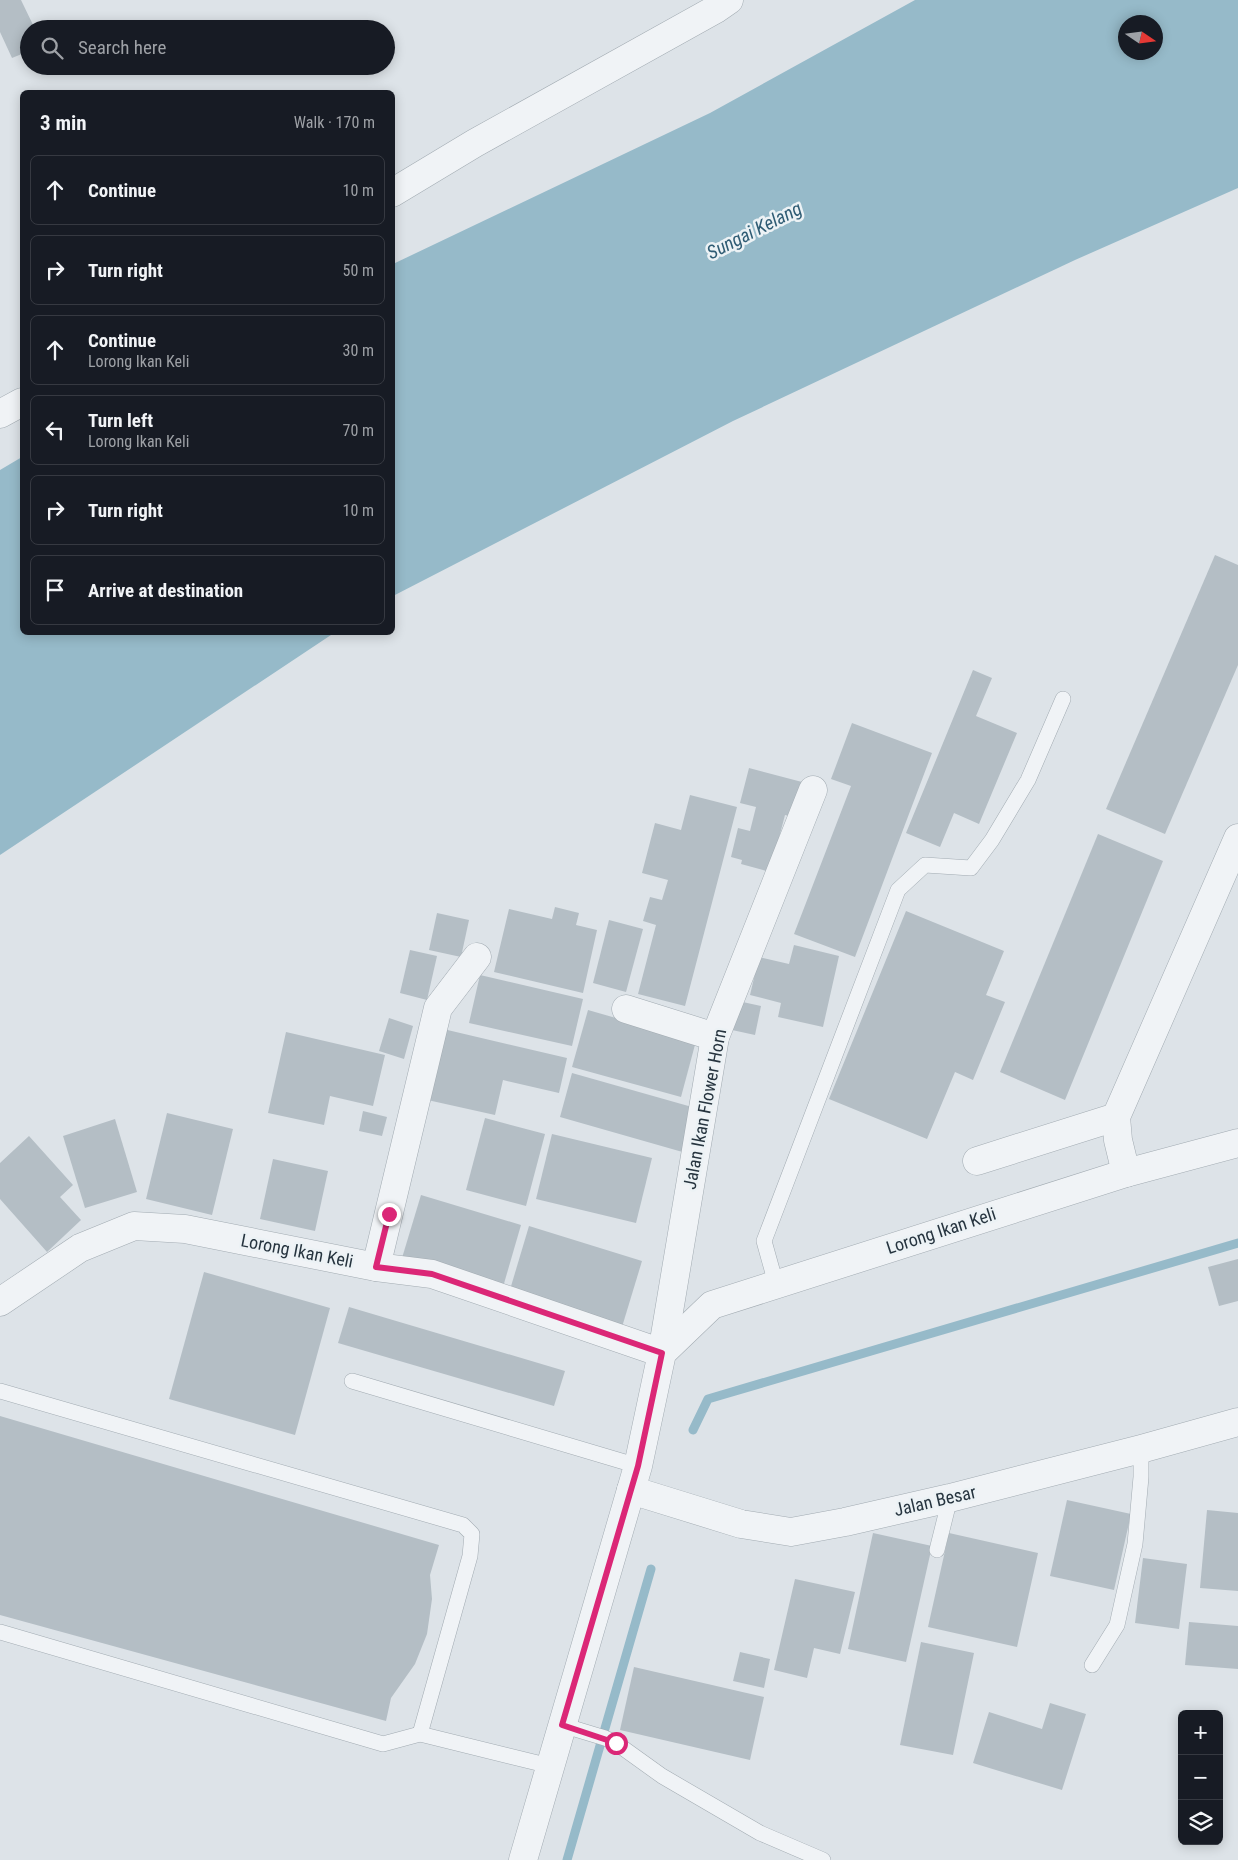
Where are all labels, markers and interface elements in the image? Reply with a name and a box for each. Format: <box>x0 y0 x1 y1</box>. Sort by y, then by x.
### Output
north arrow <box>1118 15 1163 60</box>
search box <box>20 20 395 75</box>
icon: search <box>38 34 66 62</box>
text: Search here <box>78 36 166 59</box>
text: 3 min <box>40 111 87 135</box>
text: Walk · 170 m <box>294 113 375 132</box>
icon: ahead <box>41 176 69 204</box>
text: Continue <box>88 179 156 202</box>
text: 10 m <box>342 181 374 200</box>
water label: Sungai Kelang <box>703 197 806 264</box>
icon: right <box>41 256 69 284</box>
text: Turn right <box>88 259 163 282</box>
text: 50 m <box>342 261 374 280</box>
text: Continue <box>88 329 156 352</box>
icon: ahead <box>41 336 69 364</box>
text: 30 m <box>342 341 374 360</box>
text: Lorong Ikan Keli <box>88 352 189 371</box>
text: Turn left <box>88 409 153 432</box>
icon: left <box>41 416 69 444</box>
text: 70 m <box>342 421 374 440</box>
text: Lorong Ikan Keli <box>88 432 189 451</box>
icon: right <box>41 496 69 524</box>
text: Turn right <box>88 499 163 522</box>
text: 10 m <box>342 501 374 520</box>
icon: arrive <box>41 576 69 604</box>
text: Arrive at destination <box>88 579 243 602</box>
street label: Jalan Ikan Flower Horn <box>679 1027 730 1191</box>
route end <box>378 1203 401 1226</box>
street label: Lorong Ikan Keli <box>883 1203 998 1258</box>
street label: Lorong Ikan Keli <box>239 1229 355 1272</box>
street label: Jalan Besar <box>892 1481 978 1520</box>
map controls <box>1178 1710 1223 1845</box>
button: + <box>1178 1710 1223 1755</box>
route start <box>605 1732 628 1755</box>
button: − <box>1178 1755 1223 1800</box>
button: layers <box>1178 1800 1223 1845</box>

